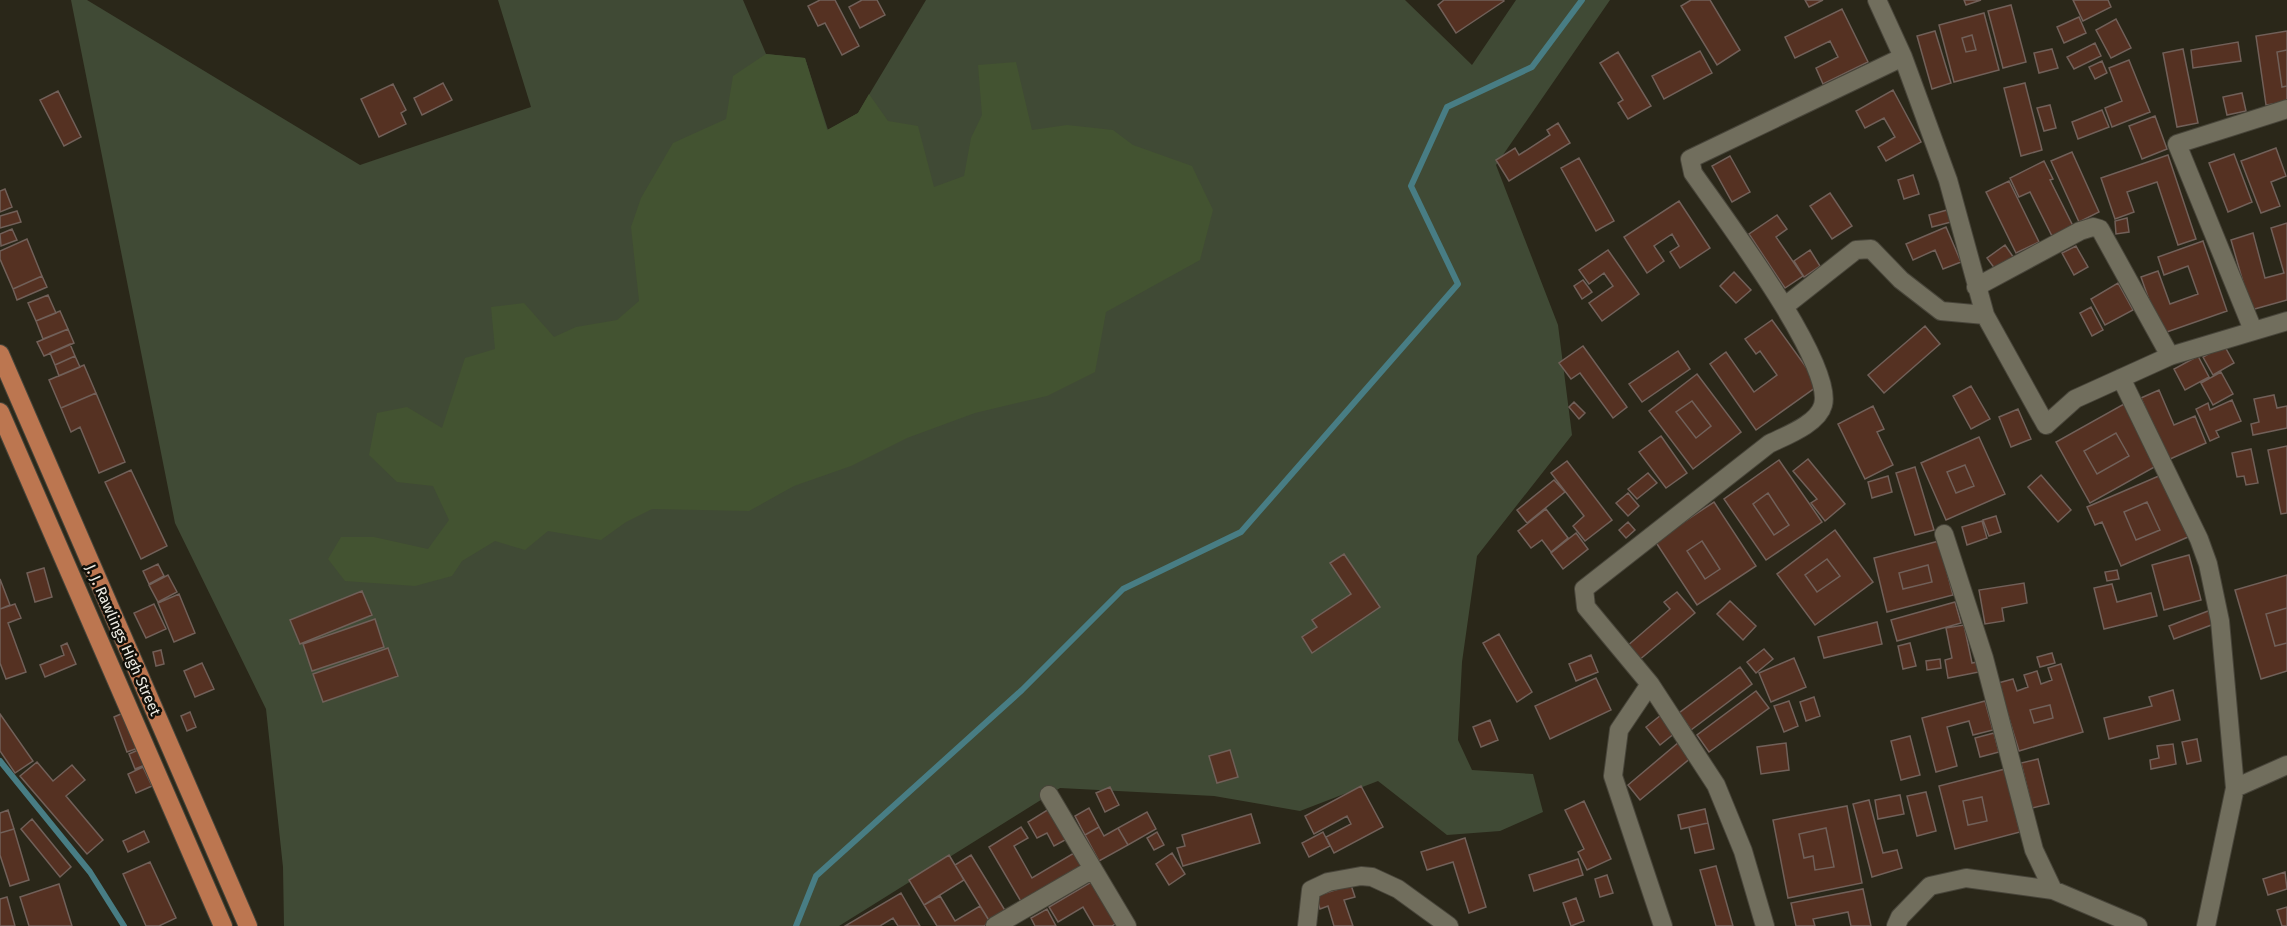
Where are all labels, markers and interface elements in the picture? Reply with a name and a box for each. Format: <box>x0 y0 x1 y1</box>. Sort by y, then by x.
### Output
street label: J. J. Rawlings High Street <box>81 561 165 719</box>

